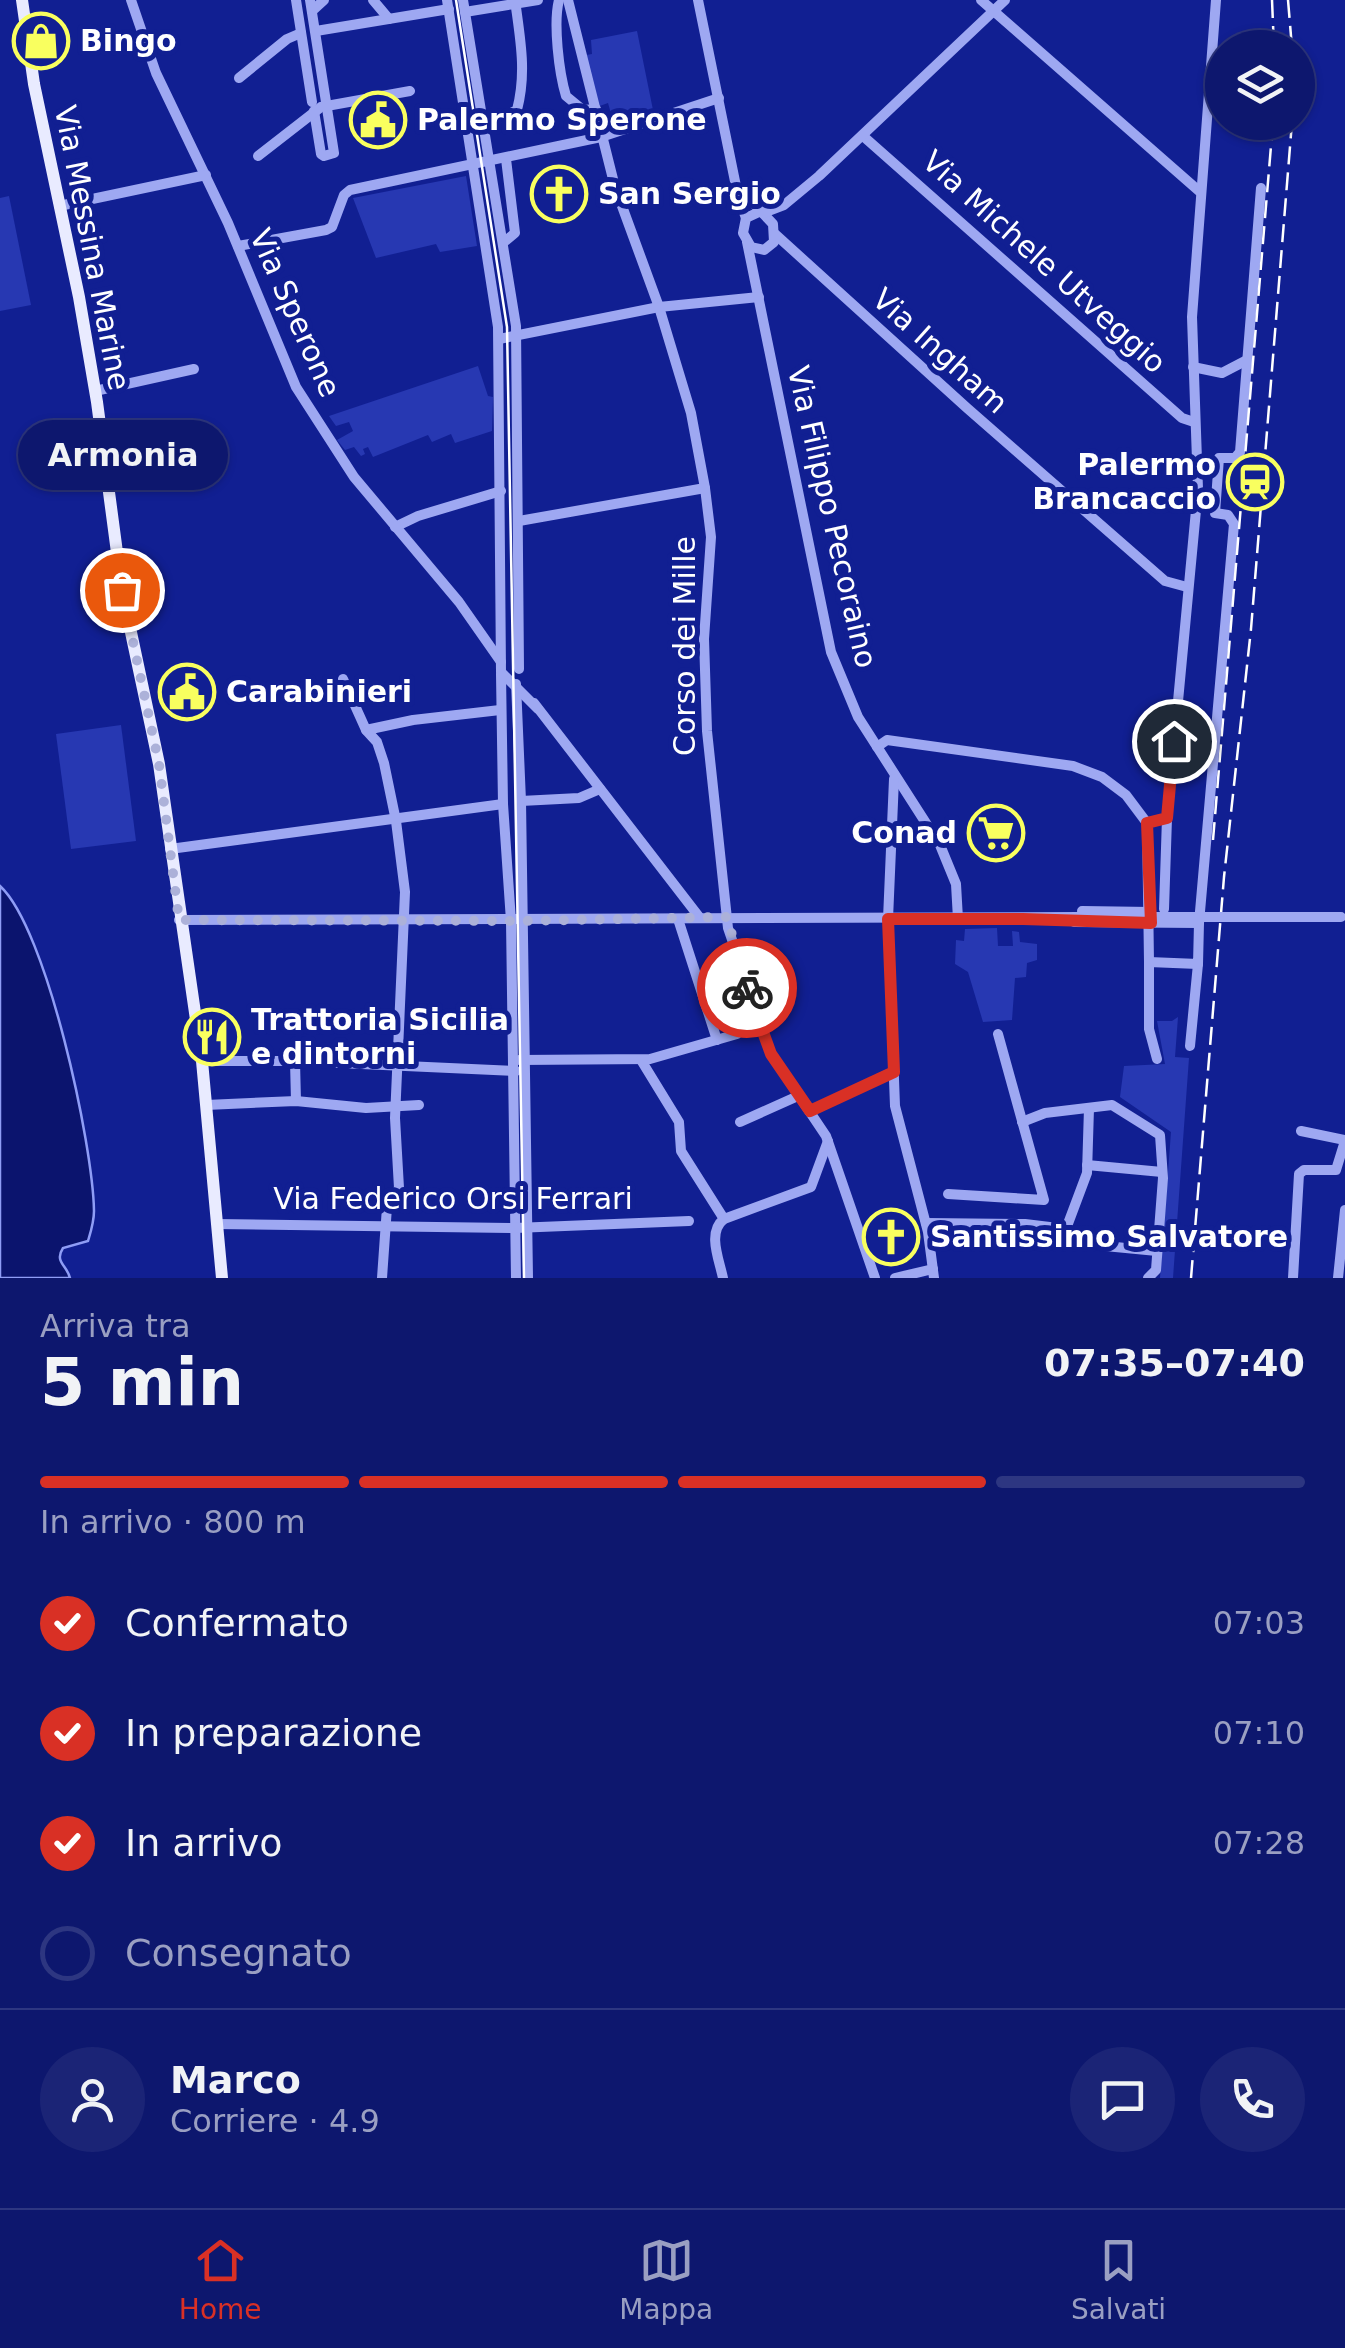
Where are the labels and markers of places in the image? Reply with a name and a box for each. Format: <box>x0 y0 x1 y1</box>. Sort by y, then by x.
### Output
shop icon: Bingo <box>11 11 71 71</box>
place label: Bingo <box>80 23 177 58</box>
public building icon: Palermo Sperone <box>348 90 408 150</box>
place label: Palermo Sperone <box>417 102 707 137</box>
church icon: San Sergio <box>529 164 589 224</box>
place label: San Sergio <box>598 176 781 211</box>
callout: Armonia <box>17 420 227 490</box>
place label: Palermo Brancaccio <box>1032 447 1216 516</box>
station icon: Palermo Brancaccio <box>1225 452 1285 512</box>
pin <box>80 548 165 633</box>
public building icon: Carabinieri <box>157 662 217 722</box>
place label: Carabinieri <box>226 674 412 709</box>
pin <box>1132 699 1217 784</box>
supermarket icon: Conad <box>966 803 1026 863</box>
place label: Conad <box>851 815 957 850</box>
place label: Trattoria Sicilia e dintorni <box>251 1002 509 1071</box>
restaurant icon: Trattoria Sicilia e dintorni <box>182 1007 242 1067</box>
church icon: Santissimo Salvatore <box>861 1207 921 1267</box>
place label: Santissimo Salvatore <box>930 1219 1288 1254</box>

